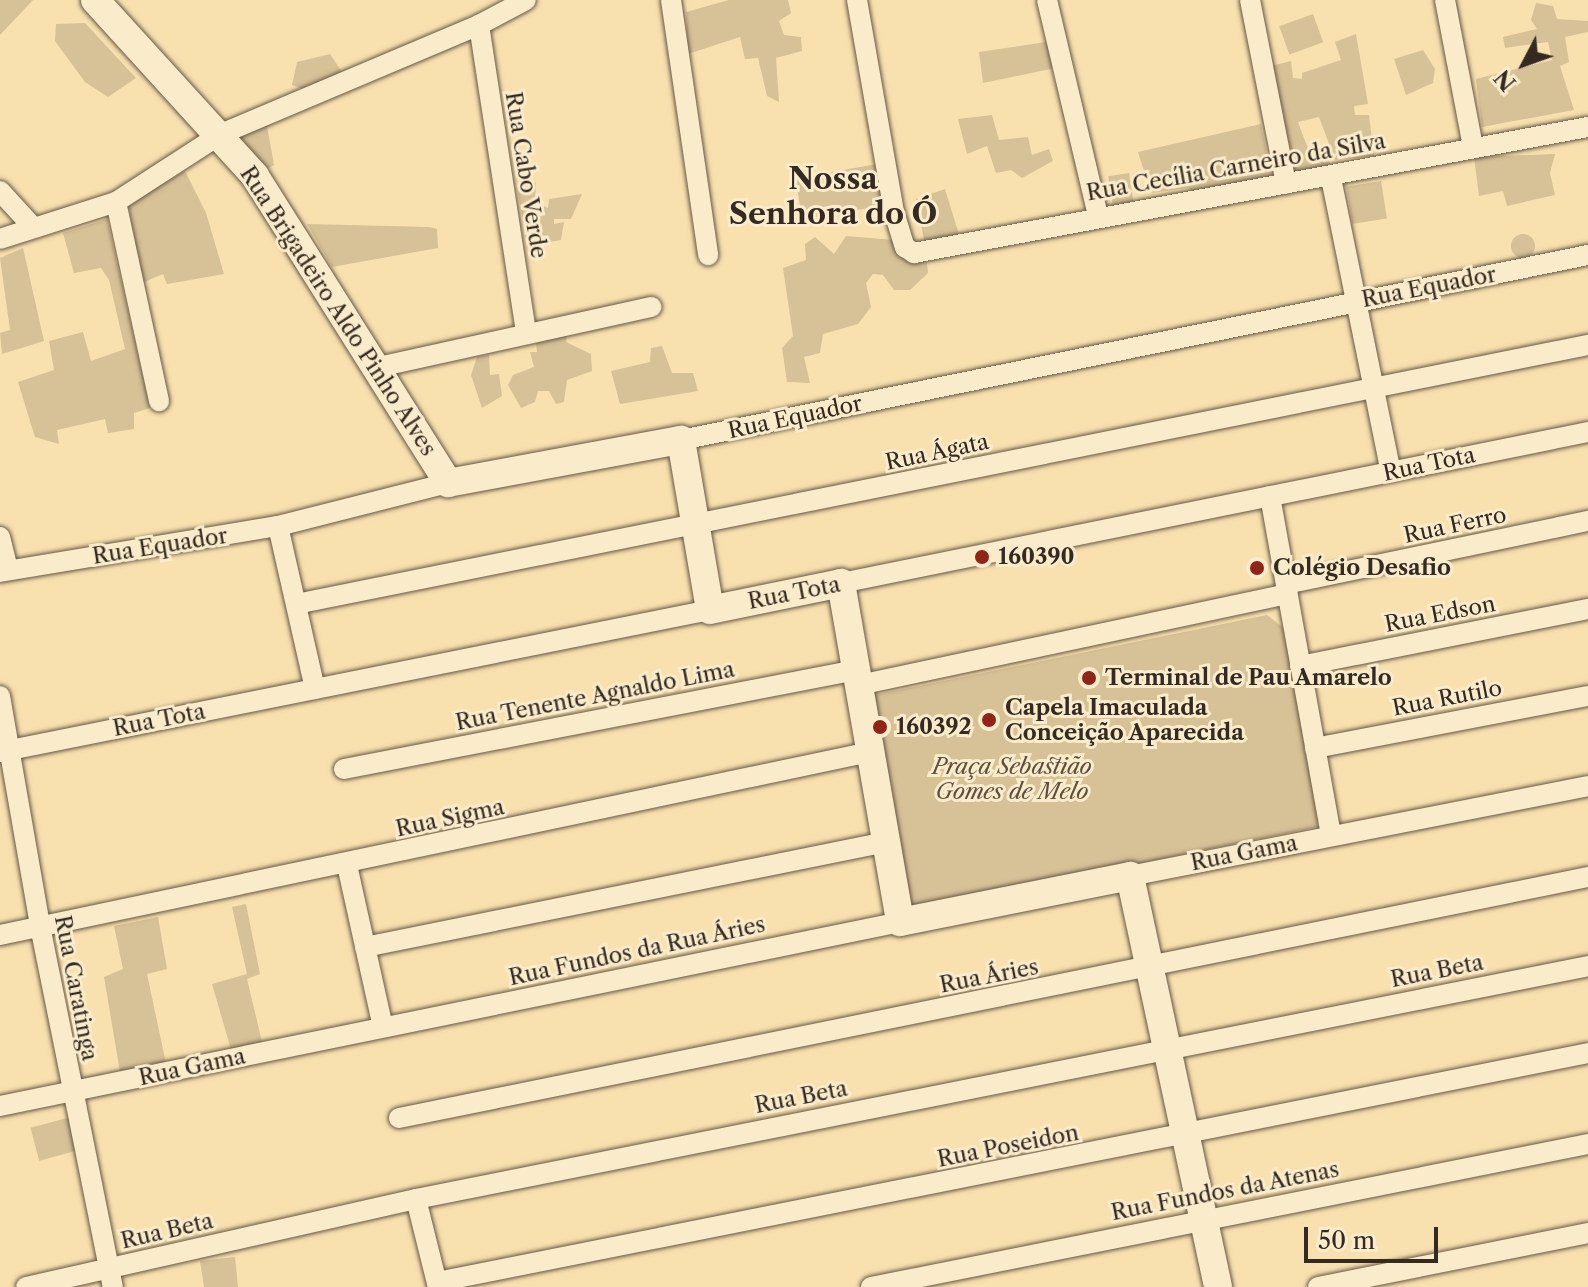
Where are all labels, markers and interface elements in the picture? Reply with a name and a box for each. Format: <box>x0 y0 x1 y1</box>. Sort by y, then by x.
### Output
north arrow <box>1484 24 1564 104</box>
text: N <box>1489 64 1522 96</box>
street label: Rua Cabo Verde <box>500 89 552 261</box>
street label: Rua Cecília Carneiro da Silva <box>1084 128 1388 206</box>
street label: Rua Brigadeiro Aldo Pinho Alves <box>234 160 442 462</box>
district label: Nossa Senhora do Ó <box>729 161 937 232</box>
street label: Rua Equador <box>1359 261 1499 313</box>
street label: Rua Equador <box>725 390 865 444</box>
street label: Rua Ágata <box>882 428 992 476</box>
street label: Rua Tota <box>1380 441 1478 487</box>
street label: Rua Ferro <box>1401 501 1509 549</box>
street label: Rua Equador <box>90 522 230 570</box>
place label: 160390 <box>998 544 1075 570</box>
marker: 160390 <box>973 548 991 566</box>
place label: Colégio Desafio <box>1273 555 1451 581</box>
marker: Colégio Desafio <box>1248 559 1266 577</box>
street label: Rua Tota <box>745 571 843 615</box>
street label: Rua Edson <box>1382 590 1498 638</box>
street label: Rua Tenente Agnaldo Lima <box>452 656 738 736</box>
place label: Terminal de Pau Amarelo <box>1105 665 1393 691</box>
marker: Terminal de Pau Amarelo <box>1080 669 1098 687</box>
street label: Rua Rutilo <box>1390 674 1504 722</box>
place label: Capela Imaculada Conceição Aparecida <box>1005 694 1245 746</box>
street label: Rua Tota <box>110 698 208 742</box>
marker: Capela Imaculada Conceição Aparecida <box>980 711 998 729</box>
place label: 160392 <box>896 714 972 740</box>
marker: 160392 <box>871 718 889 736</box>
park label: Praça Sebastião Gomes de Melo <box>932 753 1092 804</box>
street label: Rua Sigma <box>393 794 507 842</box>
street label: Rua Gama <box>1188 830 1300 876</box>
street label: Rua Fundos da Rua Áries <box>506 911 768 991</box>
street label: Rua Caratinga <box>49 913 103 1063</box>
street label: Rua Beta <box>1388 949 1486 993</box>
street label: Rua Áries <box>937 953 1041 999</box>
street label: Rua Gama <box>136 1043 248 1091</box>
street label: Rua Beta <box>752 1075 850 1119</box>
street label: Rua Poseidon <box>935 1119 1081 1173</box>
street label: Rua Fundos da Atenas <box>1108 1156 1342 1226</box>
street label: Rua Beta <box>118 1208 216 1254</box>
scale bar <box>1308 1211 1442 1261</box>
text: 50 m <box>1318 1226 1375 1255</box>

